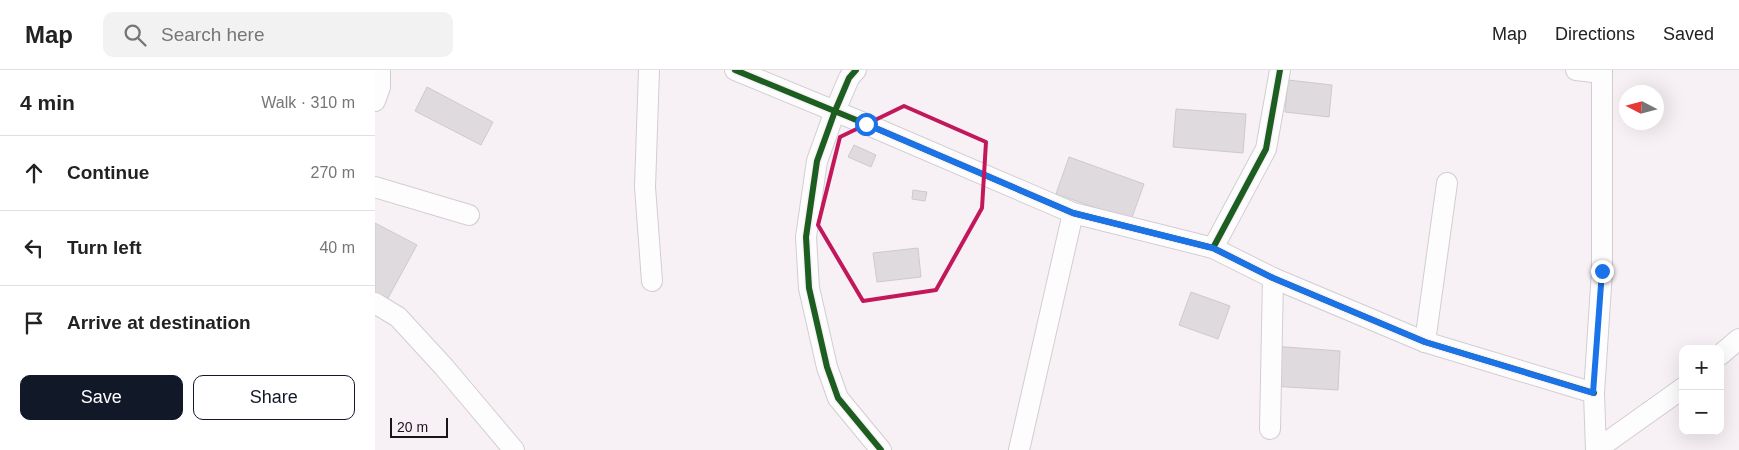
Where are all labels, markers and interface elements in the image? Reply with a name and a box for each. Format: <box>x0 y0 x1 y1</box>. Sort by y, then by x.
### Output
search box <box>103 12 453 57</box>
text: Map <box>25 21 73 48</box>
icon: search <box>121 21 149 49</box>
text: Search here <box>161 24 265 45</box>
text: Map <box>1492 24 1527 44</box>
text: Directions <box>1555 24 1635 44</box>
text: Saved <box>1663 24 1714 44</box>
north arrow <box>1619 85 1664 130</box>
text: 4 min <box>20 91 75 114</box>
text: Walk · 310 m <box>261 94 355 111</box>
route start <box>855 113 878 136</box>
icon: ahead <box>20 159 48 187</box>
text: Continue <box>67 162 149 183</box>
text: 270 m <box>311 164 355 181</box>
icon: left <box>20 234 48 262</box>
text: Turn left <box>67 237 142 258</box>
text: 40 m <box>319 239 355 256</box>
route end <box>1591 260 1614 283</box>
icon: arrive <box>20 309 48 337</box>
text: Arrive at destination <box>67 312 251 333</box>
map controls <box>1679 345 1724 435</box>
button: + <box>1679 345 1724 390</box>
button: Save <box>20 375 183 420</box>
button: Share <box>193 375 355 420</box>
button: − <box>1679 390 1724 435</box>
scale bar <box>390 415 447 438</box>
text: 20 m <box>397 419 428 435</box>

